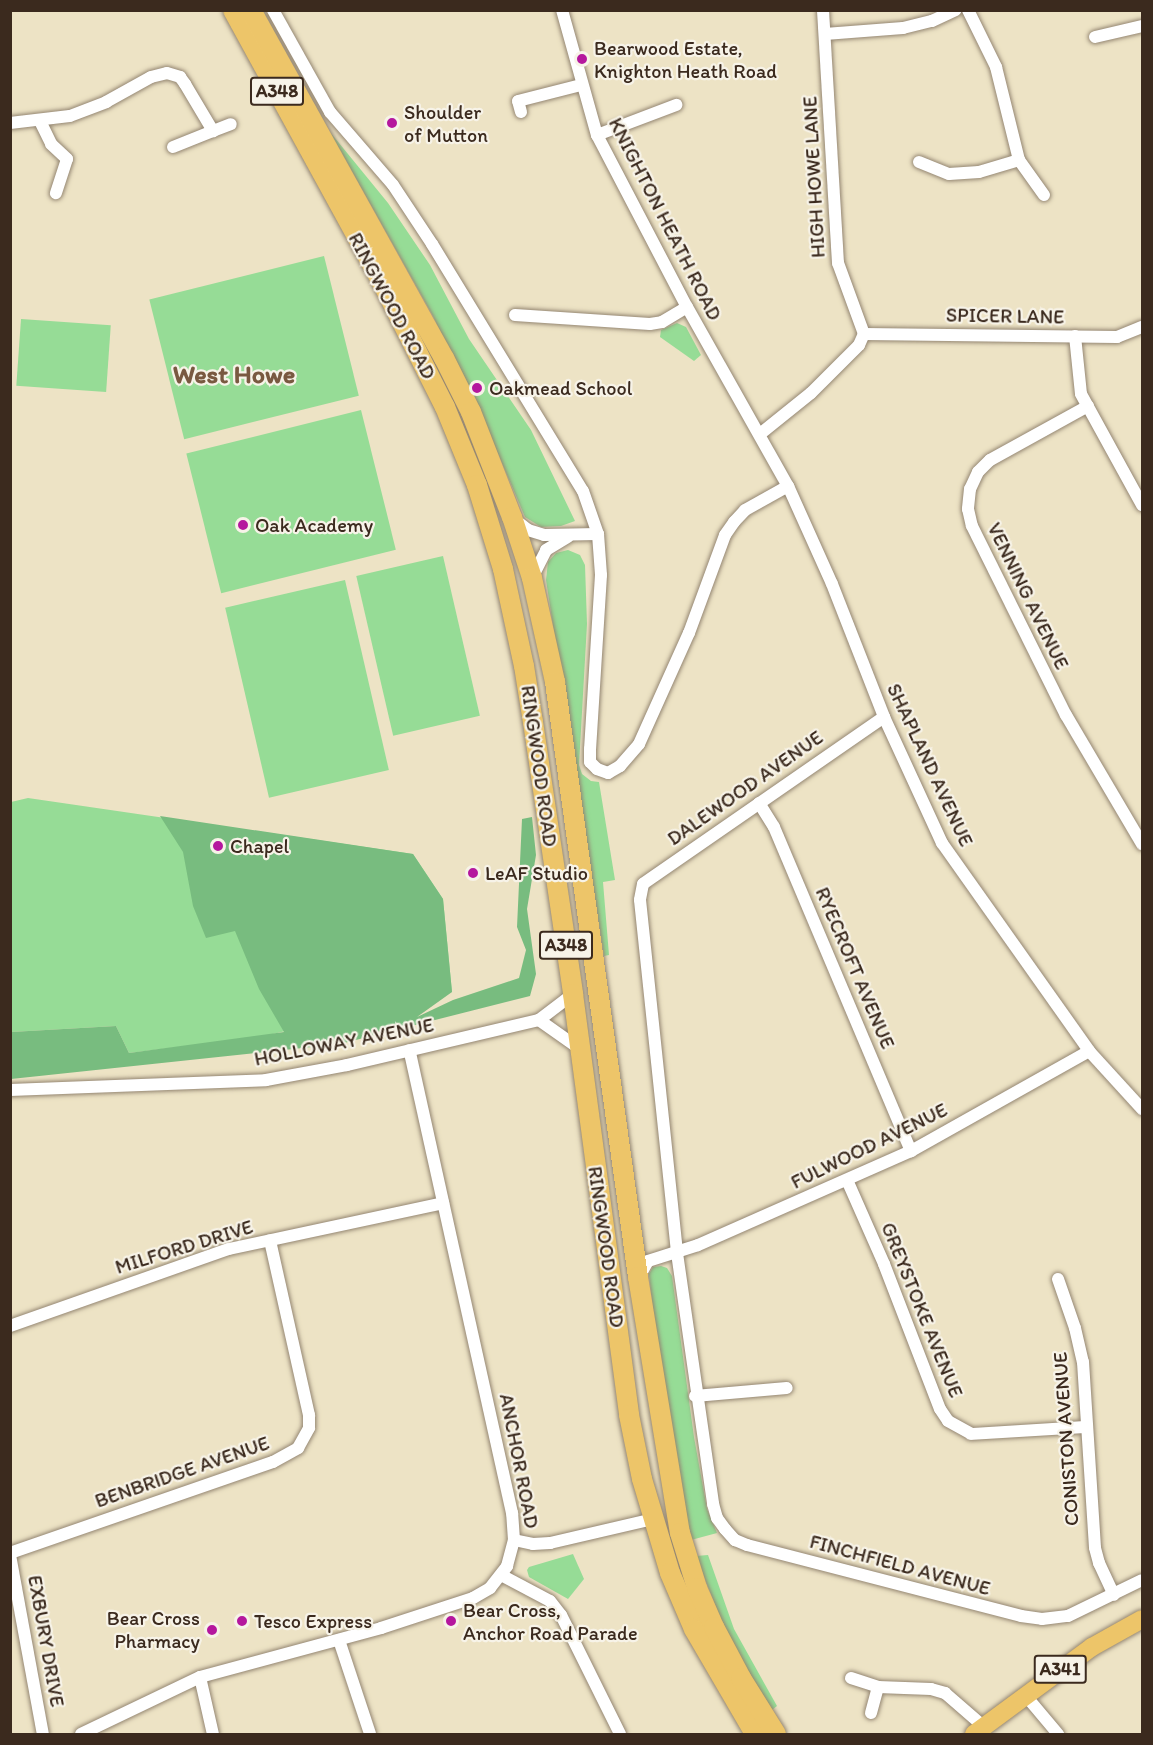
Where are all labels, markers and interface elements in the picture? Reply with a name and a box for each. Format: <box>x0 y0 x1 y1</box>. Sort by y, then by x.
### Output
place label: Bearwood Estate, Knighton Heath Road <box>594 36 775 83</box>
marker: Bearwood Estate, Knighton Heath Road <box>575 52 589 66</box>
road number: A348 <box>248 76 306 106</box>
street label: HIGH HOWE LANE <box>798 95 830 259</box>
place label: Shoulder of Mutton <box>404 100 489 147</box>
street label: KNIGHTON HEATH ROAD <box>603 114 727 324</box>
marker: Shoulder of Mutton <box>385 116 399 130</box>
street label: RINGWOOD ROAD <box>343 229 441 383</box>
street label: SPICER LANE <box>946 303 1064 329</box>
district label: West Howe <box>173 359 295 391</box>
place label: Oakmead School <box>489 376 632 400</box>
marker: Oakmead School <box>470 381 484 395</box>
place label: Oak Academy <box>255 513 374 537</box>
marker: Oak Academy <box>236 518 250 532</box>
street label: VENNING AVENUE <box>982 519 1074 673</box>
street label: SHAPLAND AVENUE <box>882 680 978 850</box>
street label: RINGWOOD ROAD <box>516 684 562 848</box>
street label: DALEWOOD AVENUE <box>663 726 827 850</box>
place label: Chapel <box>230 834 289 858</box>
marker: Chapel <box>211 839 225 853</box>
place label: LeAF Studio <box>485 861 588 885</box>
marker: LeAF Studio <box>466 866 480 880</box>
street label: RYECROFT AVENUE <box>810 884 900 1052</box>
road number: A348 <box>538 930 594 960</box>
street label: HOLLOWAY AVENUE <box>253 1013 435 1071</box>
street label: FULWOOD AVENUE <box>787 1098 951 1194</box>
street label: RINGWOOD ROAD <box>583 1165 629 1329</box>
street label: MILFORD DRIVE <box>112 1215 256 1279</box>
street label: GREYSTOKE AVENUE <box>876 1219 968 1401</box>
street label: CONISTON AVENUE <box>1048 1351 1084 1527</box>
street label: ANCHOR ROAD <box>494 1392 544 1530</box>
street label: BENBRIDGE AVENUE <box>92 1431 272 1513</box>
street label: FINCHFIELD AVENUE <box>807 1529 993 1601</box>
street label: EXBURY DRIVE <box>23 1573 69 1709</box>
place label: Bear Cross, Anchor Road Parade <box>463 1598 636 1645</box>
place label: Bear Cross Pharmacy <box>107 1606 200 1653</box>
place label: Tesco Express <box>254 1609 371 1633</box>
marker: Tesco Express <box>235 1614 249 1628</box>
marker: Bear Cross, Anchor Road Parade <box>444 1614 458 1628</box>
marker: Bear Cross Pharmacy <box>205 1623 219 1637</box>
road number: A341 <box>1033 1654 1087 1684</box>

